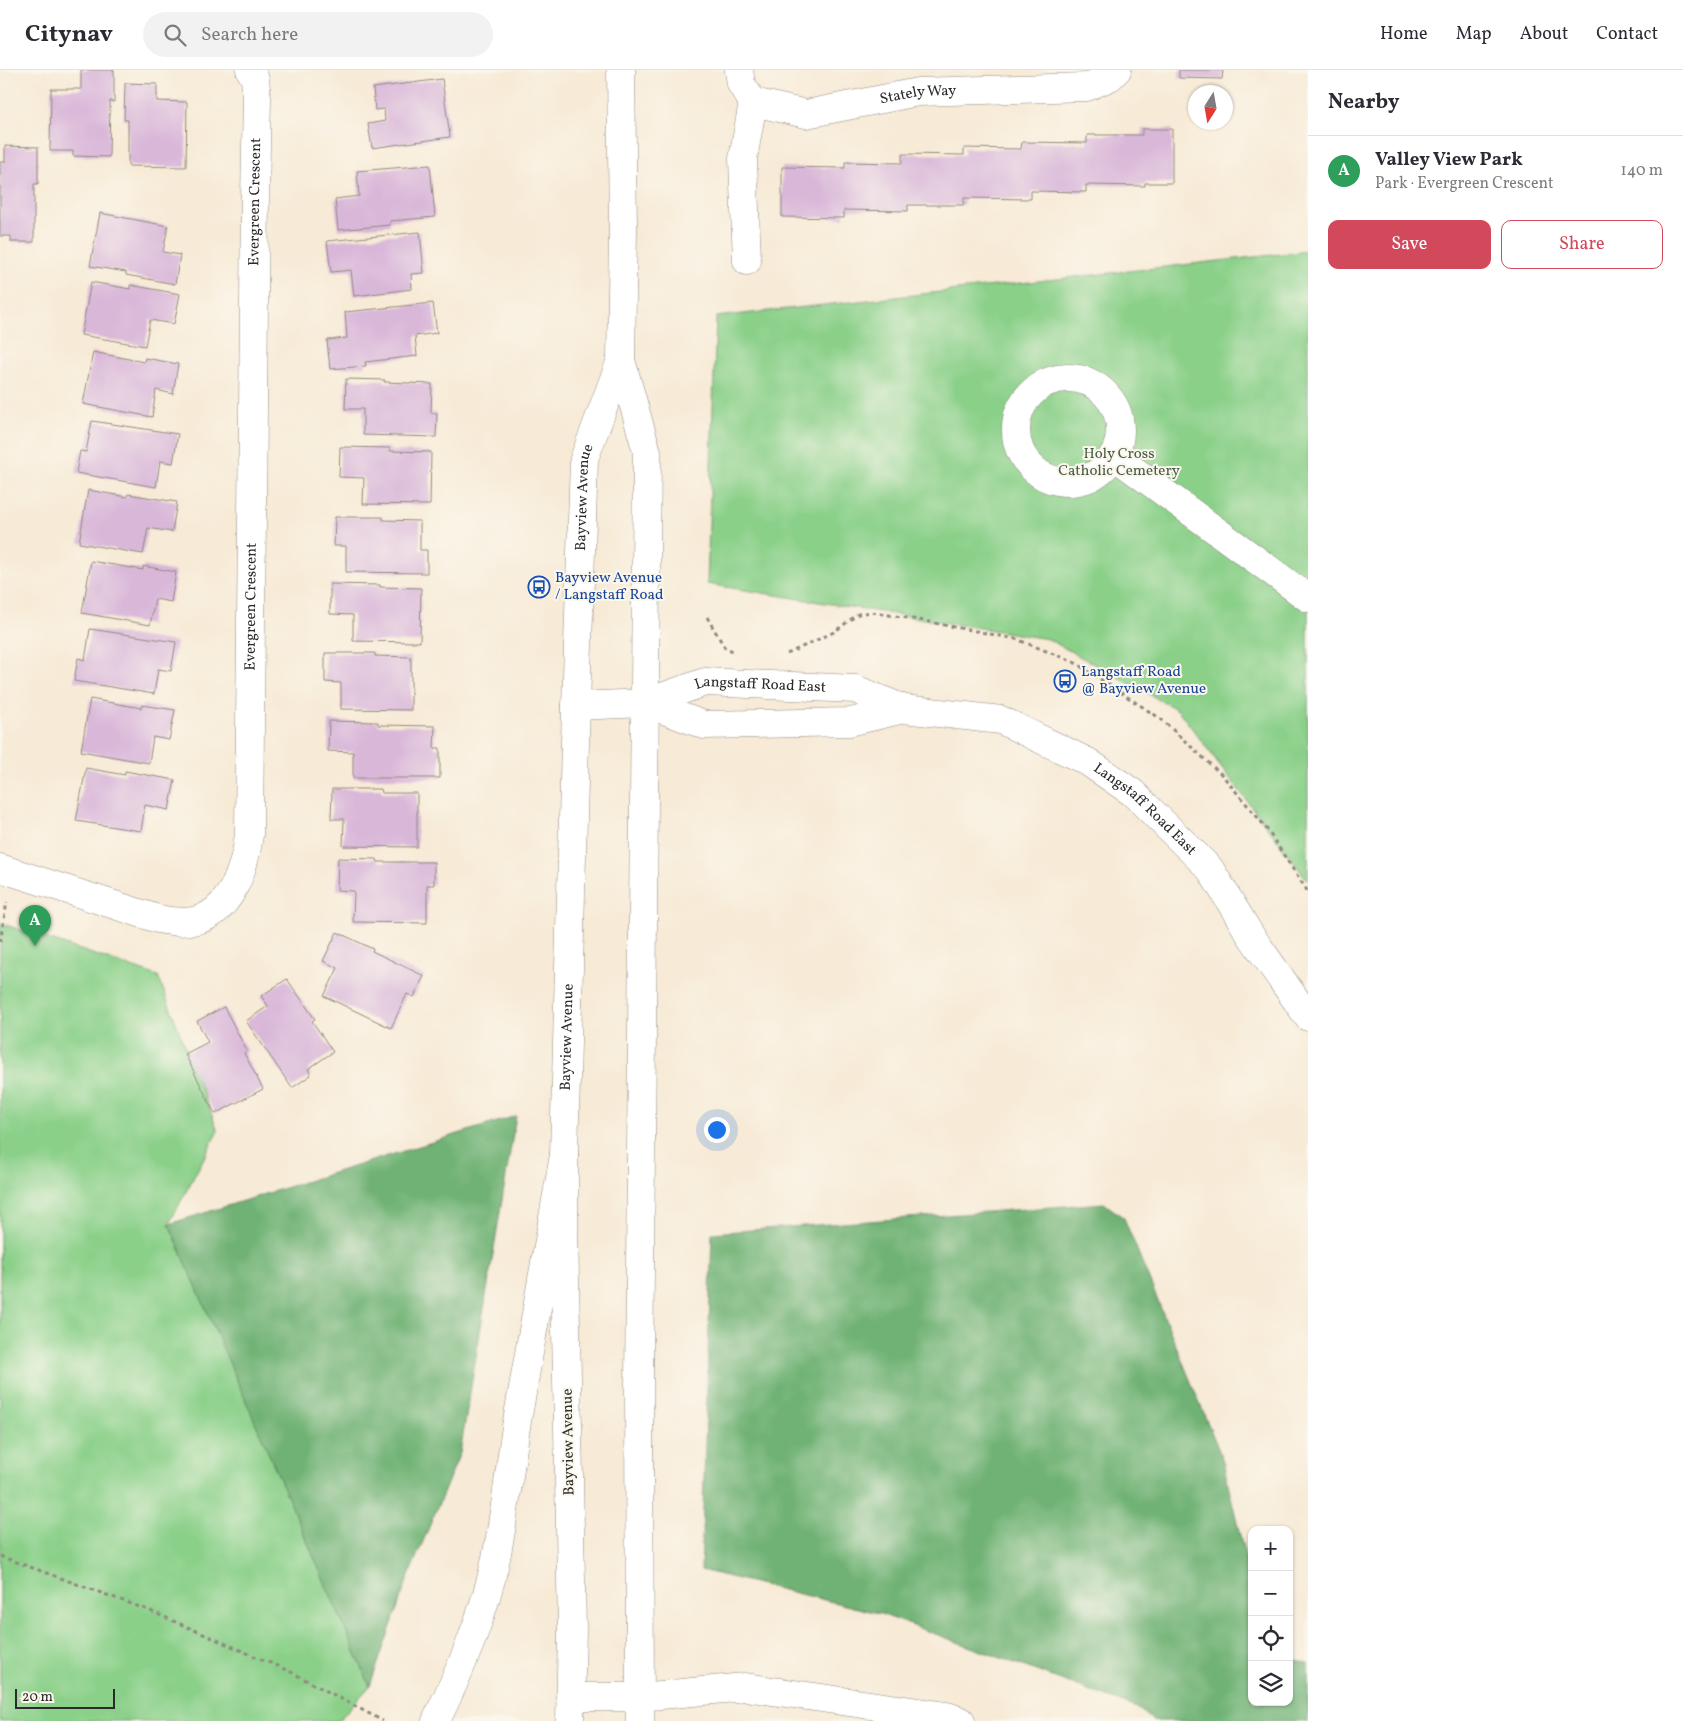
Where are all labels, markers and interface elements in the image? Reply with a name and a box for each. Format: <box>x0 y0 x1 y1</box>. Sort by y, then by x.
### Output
search box <box>143 12 493 57</box>
text: Citynav <box>25 18 113 52</box>
icon: search <box>161 21 189 49</box>
text: Search here <box>201 22 298 48</box>
text: Home <box>1380 22 1428 47</box>
text: Map <box>1456 22 1492 47</box>
text: About <box>1520 22 1568 47</box>
text: Contact <box>1596 22 1658 47</box>
street label: Stately Way <box>878 80 957 110</box>
north arrow <box>1188 85 1233 130</box>
text: Nearby <box>1328 88 1399 117</box>
street label: Evergreen Crescent <box>244 138 267 266</box>
text: Valley View Park <box>1375 147 1523 173</box>
text: A <box>1338 160 1350 182</box>
text: 140 m <box>1621 160 1663 182</box>
text: Park · Evergreen Crescent <box>1375 173 1554 195</box>
button: Save <box>1328 220 1491 269</box>
button: Share <box>1501 220 1663 269</box>
street label: Bayview Avenue <box>571 441 599 551</box>
park label: Holy Cross Catholic Cemetery <box>1058 444 1180 482</box>
street label: Evergreen Crescent <box>240 543 262 671</box>
place label: Bayview Avenue / Langstaff Road <box>555 568 663 606</box>
bus stop icon: Bayview Avenue / Langstaff Road <box>527 575 551 599</box>
place label: Langstaff Road @ Bayview Avenue <box>1081 662 1206 700</box>
bus stop icon: Langstaff Road @ Bayview Avenue <box>1053 669 1077 693</box>
street label: Langstaff Road East <box>692 671 826 698</box>
street label: Langstaff Road East <box>1089 758 1201 860</box>
pin: A <box>19 905 51 946</box>
street label: Bayview Avenue <box>555 983 579 1091</box>
your location <box>704 1117 730 1143</box>
street label: Bayview Avenue <box>558 1388 580 1496</box>
map controls <box>1248 1526 1293 1706</box>
button: + <box>1248 1526 1293 1571</box>
button: − <box>1248 1571 1293 1616</box>
button: locate <box>1248 1616 1293 1661</box>
button: layers <box>1248 1661 1293 1706</box>
scale bar <box>15 1686 115 1709</box>
text: 20 m <box>22 1688 53 1707</box>

